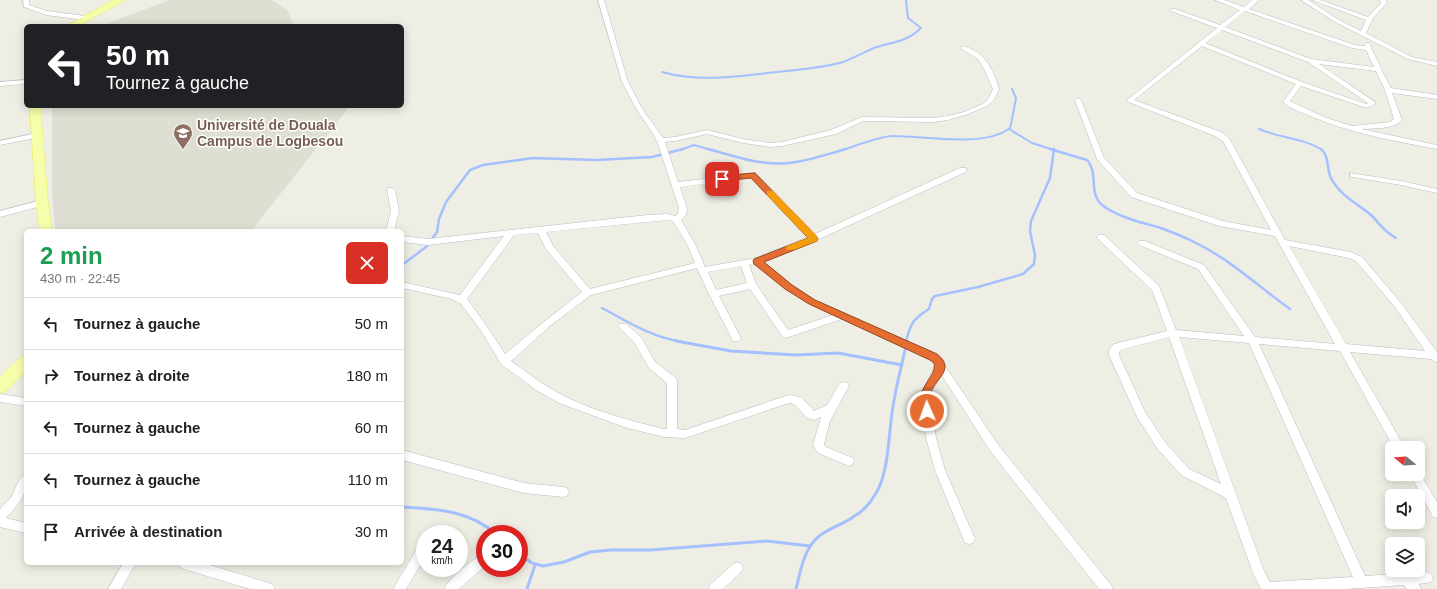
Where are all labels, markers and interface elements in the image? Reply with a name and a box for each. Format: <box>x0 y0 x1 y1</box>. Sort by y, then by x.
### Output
icon: left <box>40 40 92 92</box>
text: 50 m <box>106 40 170 71</box>
text: Tournez à gauche <box>106 73 249 93</box>
place label: Université de Douala Campus de Logbesou <box>197 117 343 149</box>
school or university icon: Université de Douala Campus de Logbesou <box>172 122 194 150</box>
pin <box>705 162 739 196</box>
icon: arrive <box>711 168 733 190</box>
text: 2 min <box>40 242 103 269</box>
button: close <box>346 242 388 284</box>
text: 430 m · 22:45 <box>40 271 120 286</box>
icon: left <box>40 313 62 335</box>
text: Tournez à gauche <box>74 315 200 332</box>
text: 50 m <box>355 315 388 332</box>
icon: right <box>40 365 62 387</box>
text: Tournez à droite <box>74 367 190 384</box>
text: 180 m <box>346 367 388 384</box>
position arrow <box>906 390 948 432</box>
icon: left <box>40 417 62 439</box>
text: Tournez à gauche <box>74 419 200 436</box>
text: 60 m <box>355 419 388 436</box>
north arrow <box>1385 441 1425 481</box>
map controls <box>1385 441 1425 577</box>
icon: left <box>40 469 62 491</box>
text: Tournez à gauche <box>74 471 200 488</box>
text: 110 m <box>347 471 388 488</box>
button: sound <box>1385 489 1425 529</box>
icon: arrive <box>40 521 62 543</box>
text: Arrivée à destination <box>74 523 222 540</box>
text: 30 m <box>355 523 388 540</box>
speed limit sign: 30 <box>476 525 528 577</box>
text: 24 <box>431 535 453 557</box>
button: layers <box>1385 537 1425 577</box>
text: km/h <box>431 555 453 566</box>

